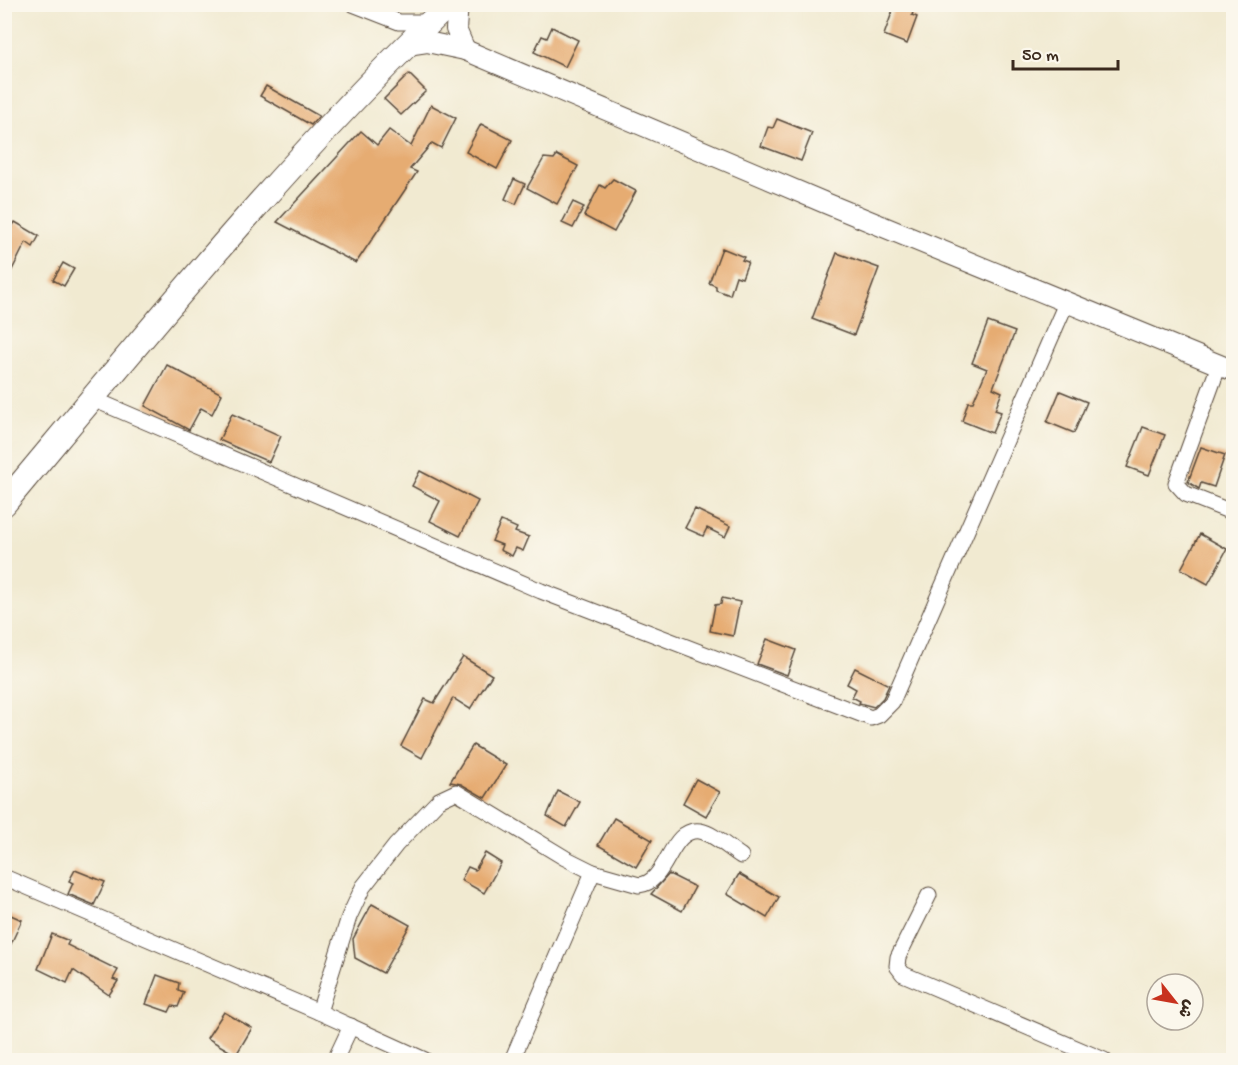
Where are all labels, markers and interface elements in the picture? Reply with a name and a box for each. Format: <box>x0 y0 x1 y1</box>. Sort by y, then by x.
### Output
scale bar <box>1013 33 1118 71</box>
text: 50 m <box>1022 46 1059 67</box>
north arrow <box>1145 972 1205 1032</box>
text: ش <box>1172 995 1198 1020</box>

